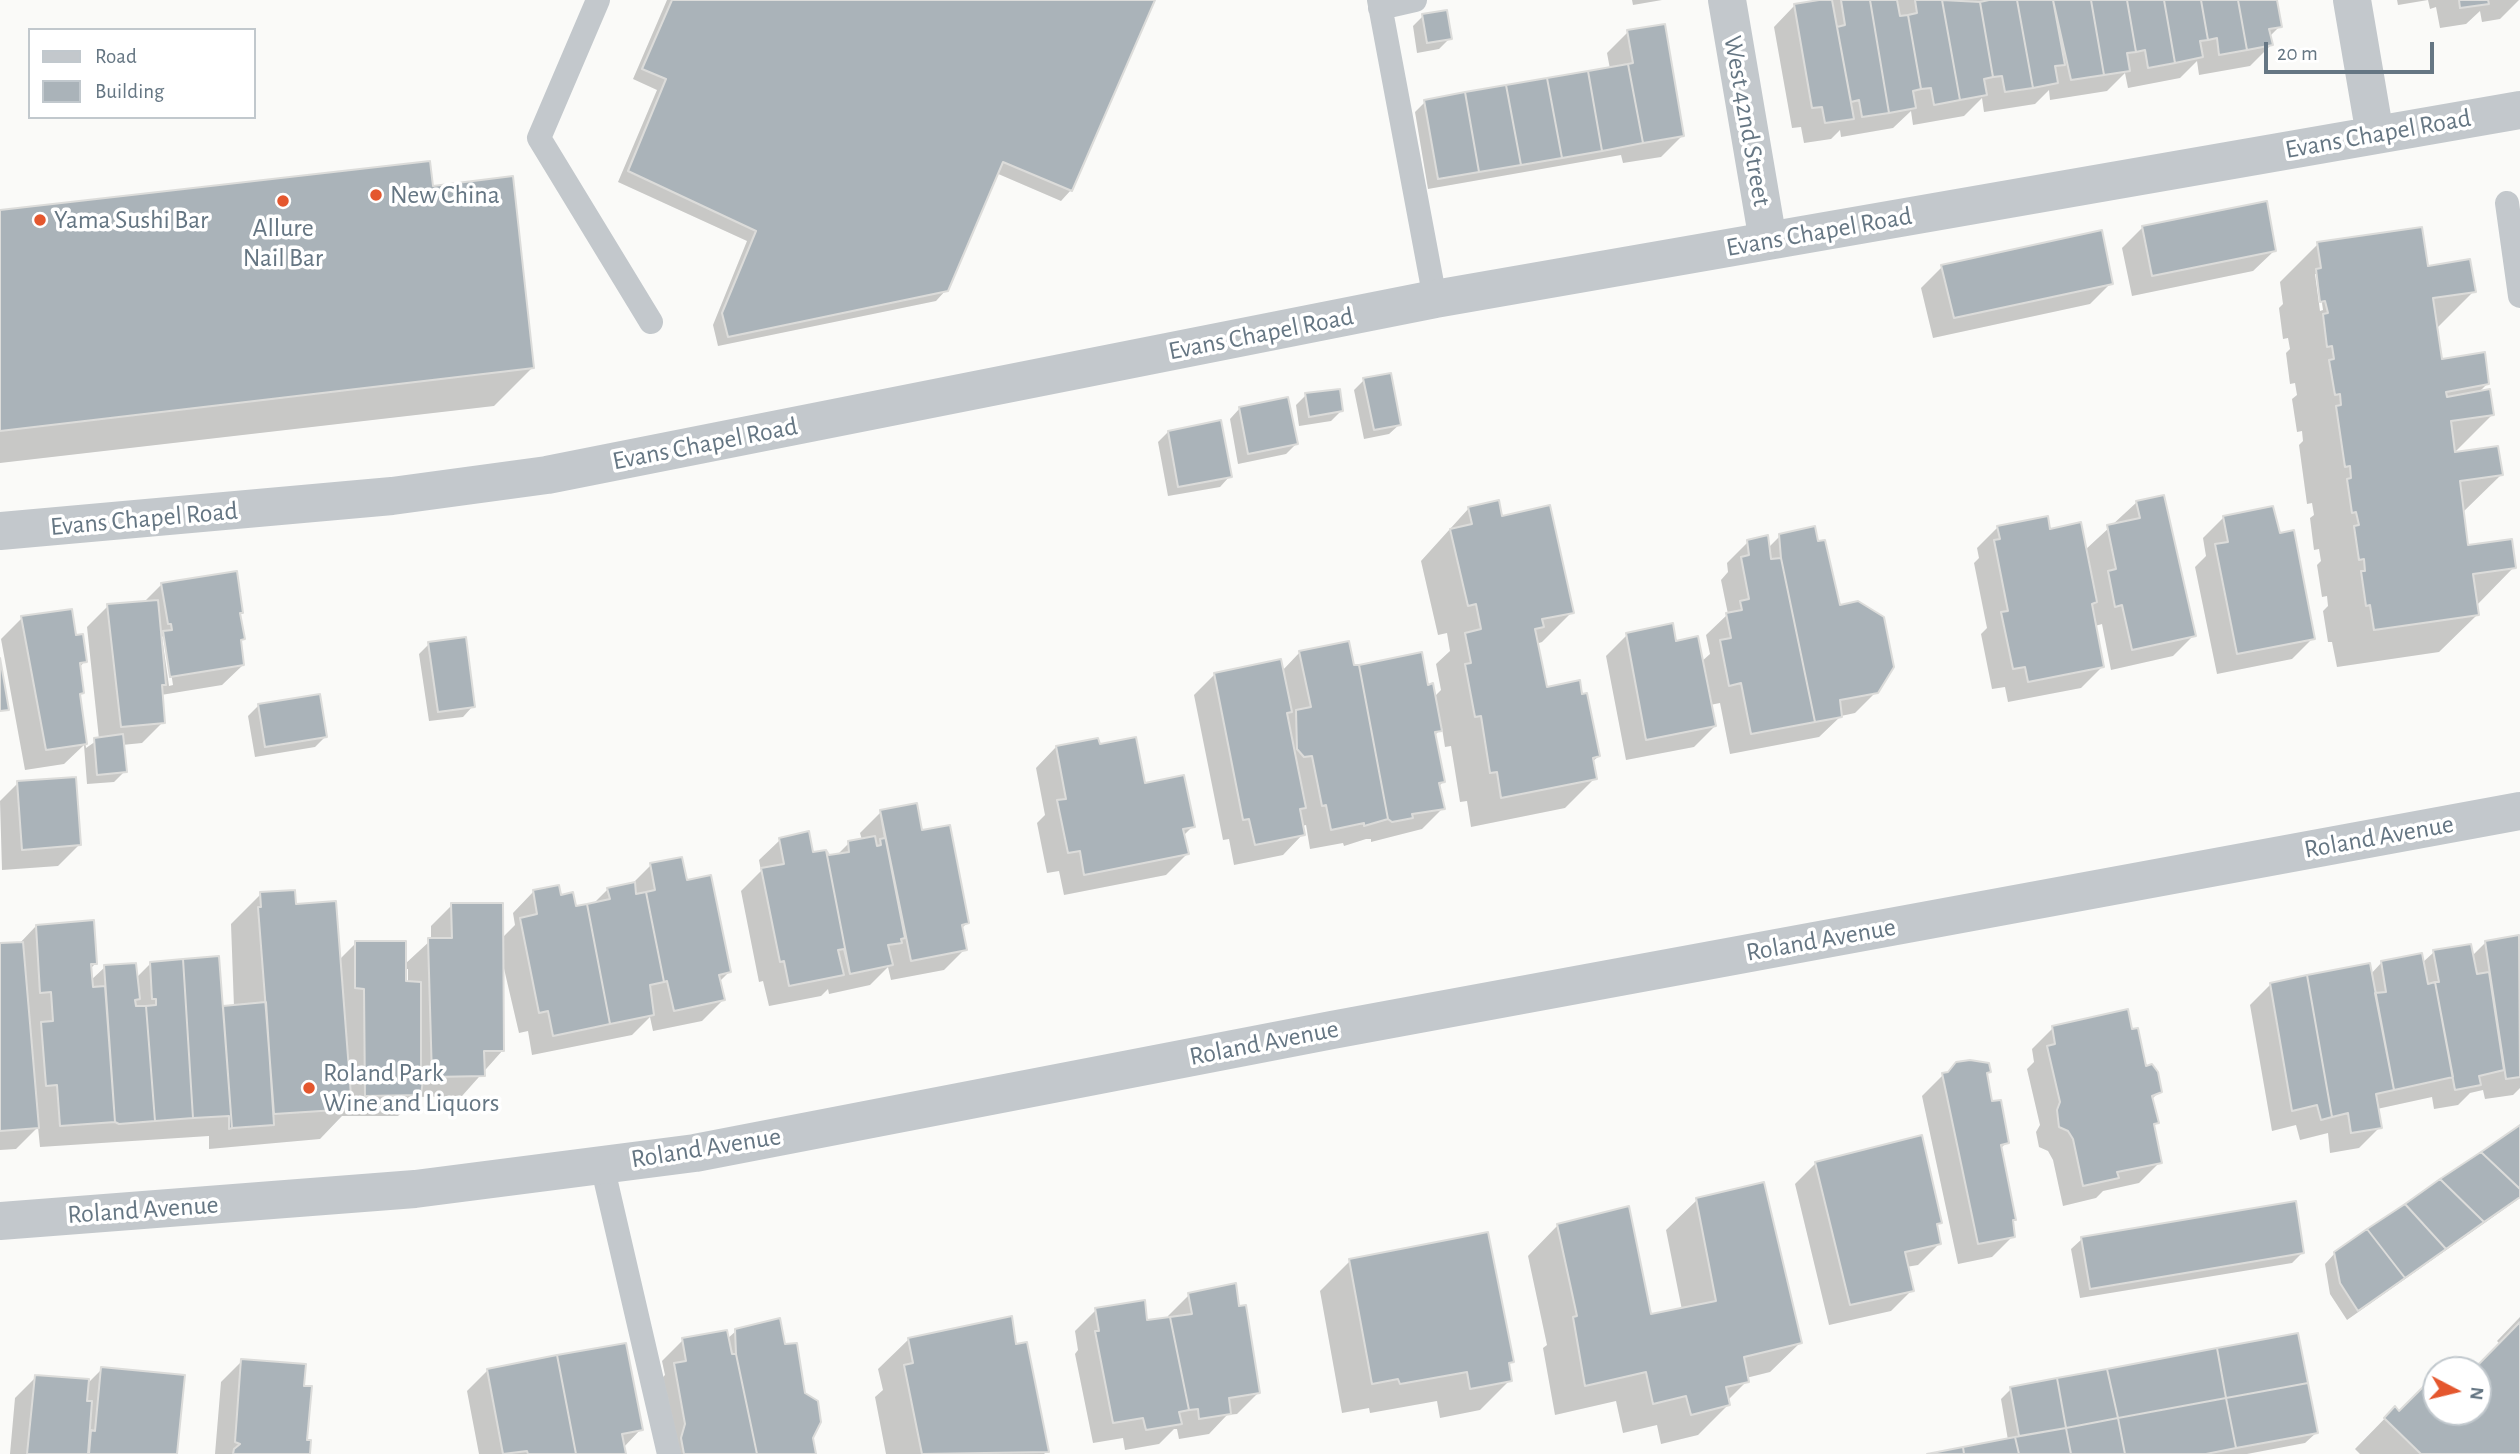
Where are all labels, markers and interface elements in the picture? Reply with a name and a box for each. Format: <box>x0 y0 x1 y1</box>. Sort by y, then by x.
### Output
legend <box>28 28 256 119</box>
scale bar <box>2268 28 2438 72</box>
street label: West 42nd Street <box>1717 33 1777 209</box>
text: 20 m <box>2277 43 2318 64</box>
text: Road <box>95 46 137 67</box>
text: Building <box>95 81 164 102</box>
street label: Evans Chapel Road <box>2283 102 2473 166</box>
place label: New China <box>390 179 500 211</box>
marker: New China <box>368 187 384 203</box>
marker: Allure Nail Bar <box>275 193 291 209</box>
street label: Evans Chapel Road <box>1724 200 1914 264</box>
place label: Yama Sushi Bar <box>54 204 208 236</box>
marker: Yama Sushi Bar <box>32 212 48 228</box>
place label: Allure Nail Bar <box>243 212 323 274</box>
street label: Evans Chapel Road <box>1166 301 1356 367</box>
street label: Evans Chapel Road <box>610 411 800 477</box>
street label: Evans Chapel Road <box>49 495 239 543</box>
street label: Roland Avenue <box>2302 808 2456 866</box>
street label: Roland Avenue <box>1744 911 1898 969</box>
street label: Roland Avenue <box>1187 1013 1341 1073</box>
place label: Roland Park Wine and Liquors <box>323 1057 499 1118</box>
marker: Roland Park Wine and Liquors <box>301 1080 317 1096</box>
street label: Roland Avenue <box>629 1121 783 1175</box>
street label: Roland Avenue <box>66 1189 220 1231</box>
north arrow <box>2422 1356 2492 1426</box>
text: N <box>2466 1386 2487 1401</box>

